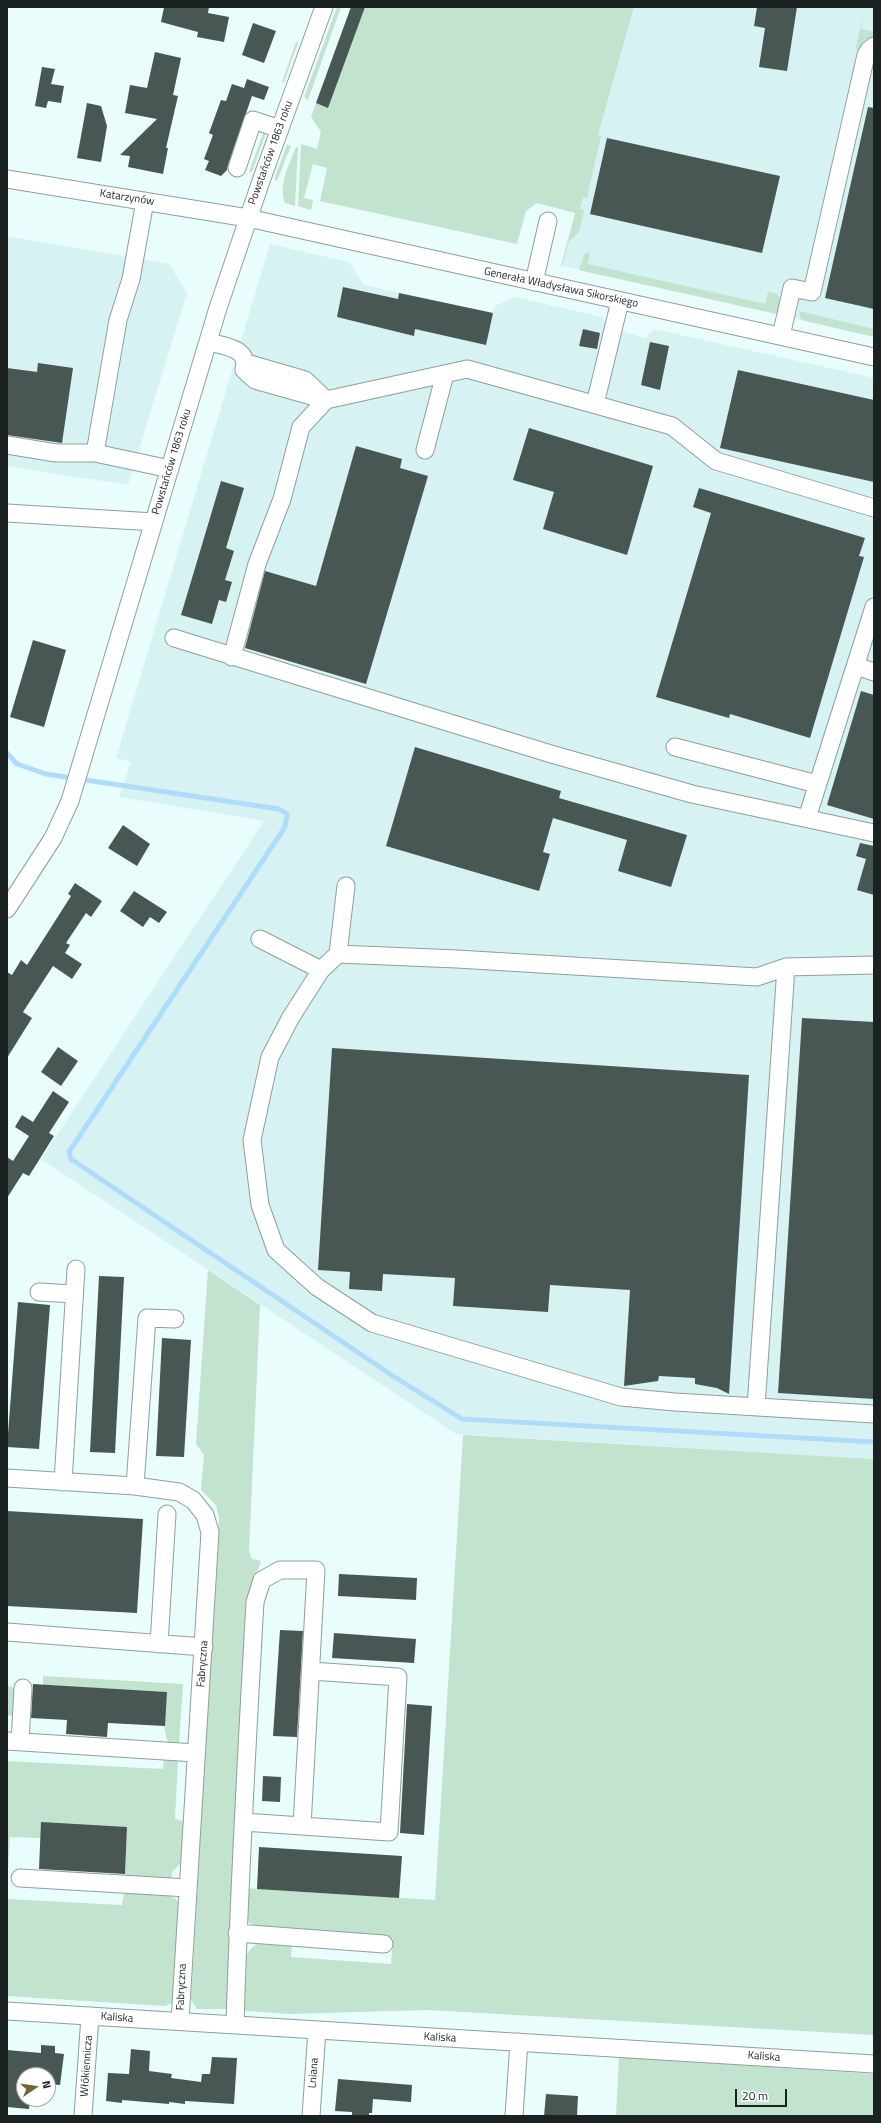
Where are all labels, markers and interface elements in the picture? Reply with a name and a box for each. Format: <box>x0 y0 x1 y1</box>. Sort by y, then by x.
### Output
street label: Powstańców 1863 roku <box>246 99 296 207</box>
street label: Katarzynów <box>99 187 155 209</box>
street label: Generała Władysława Sikorskiego <box>483 265 639 311</box>
street label: Powstańców 1863 roku <box>150 408 194 516</box>
street label: Fabryczna <box>195 1640 211 1688</box>
street label: Fabryczna <box>174 1963 190 2011</box>
street label: Kaliska <box>100 2010 134 2026</box>
street label: Kaliska <box>423 2031 457 2045</box>
street label: Włókiennicza <box>78 2035 96 2097</box>
street label: Kaliska <box>747 2049 781 2065</box>
street label: Lniana <box>306 2057 322 2089</box>
north arrow <box>16 2067 56 2107</box>
text: N <box>38 2079 55 2090</box>
scale bar <box>737 2081 789 2107</box>
text: 20 m <box>742 2086 768 2105</box>

